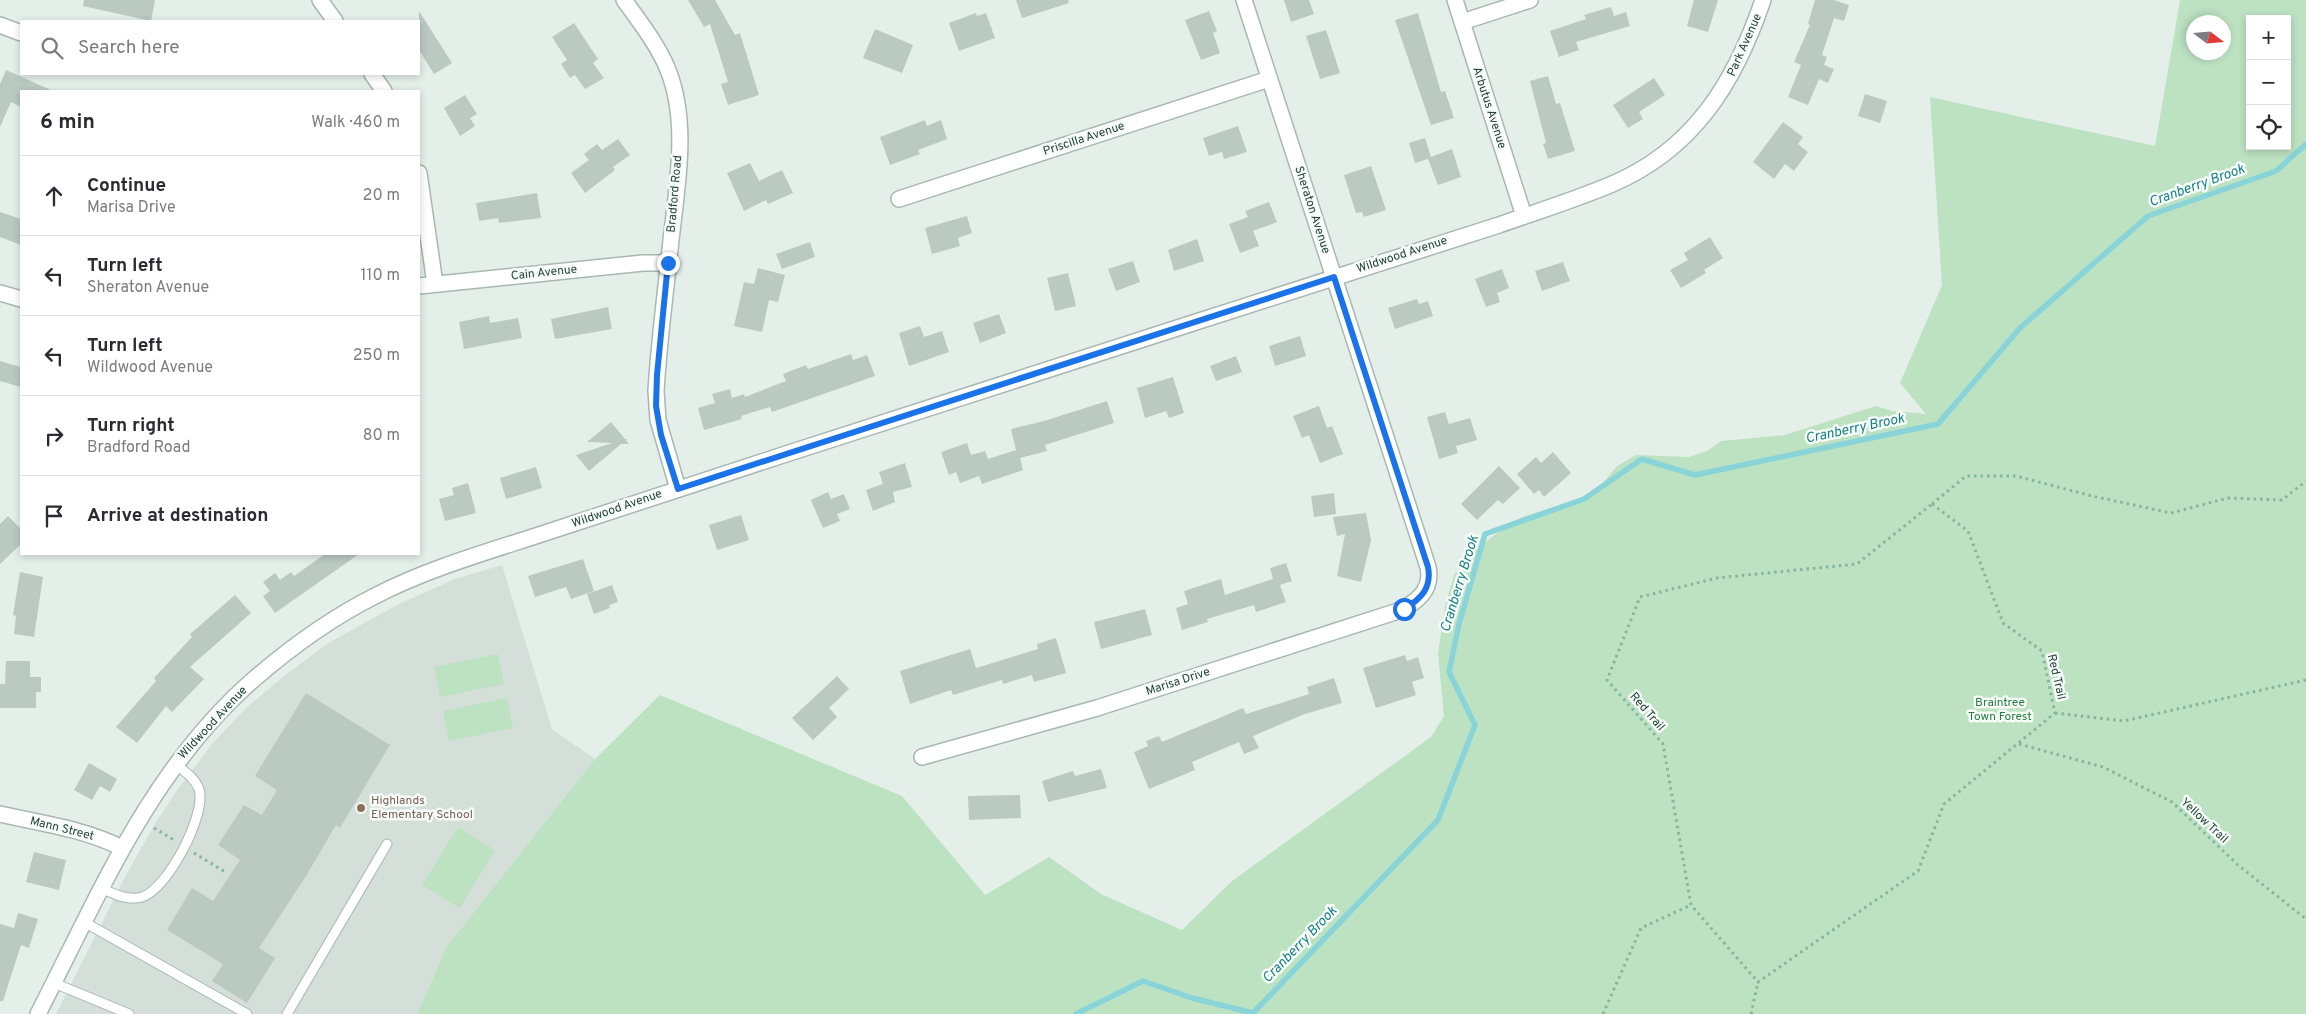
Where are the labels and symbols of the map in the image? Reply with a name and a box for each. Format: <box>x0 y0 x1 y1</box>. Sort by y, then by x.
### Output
street label: Park Avenue <box>1724 11 1766 79</box>
north arrow <box>2186 15 2231 60</box>
street label: Arbutus Avenue <box>1468 65 1510 151</box>
street label: Priscilla Avenue <box>1041 118 1127 160</box>
street label: Bradford Road <box>664 155 686 233</box>
water label: Cranberry Brook <box>2147 161 2248 211</box>
street label: Sheraton Avenue <box>1290 164 1334 256</box>
street label: Wildwood Avenue <box>1355 233 1449 277</box>
route end <box>657 252 680 275</box>
street label: Cain Avenue <box>510 262 578 284</box>
water label: Cranberry Brook <box>1804 410 1907 448</box>
street label: Wildwood Avenue <box>570 486 664 532</box>
water label: Cranberry Brook <box>1437 533 1483 634</box>
route start <box>1393 598 1416 621</box>
street label: Red Trail <box>2043 653 2069 701</box>
street label: Marisa Drive <box>1144 664 1212 700</box>
street label: Wildwood Avenue <box>175 683 251 763</box>
street label: Red Trail <box>1626 689 1668 735</box>
park label: Braintree Town Forest <box>1968 695 2032 725</box>
place label: Highlands Elementary School <box>371 793 473 823</box>
street label: Yellow Trail <box>2177 795 2231 847</box>
marker: Highlands Elementary School <box>355 802 367 814</box>
street label: Mann Street <box>28 813 96 845</box>
water label: Cranberry Brook <box>1259 902 1342 987</box>

